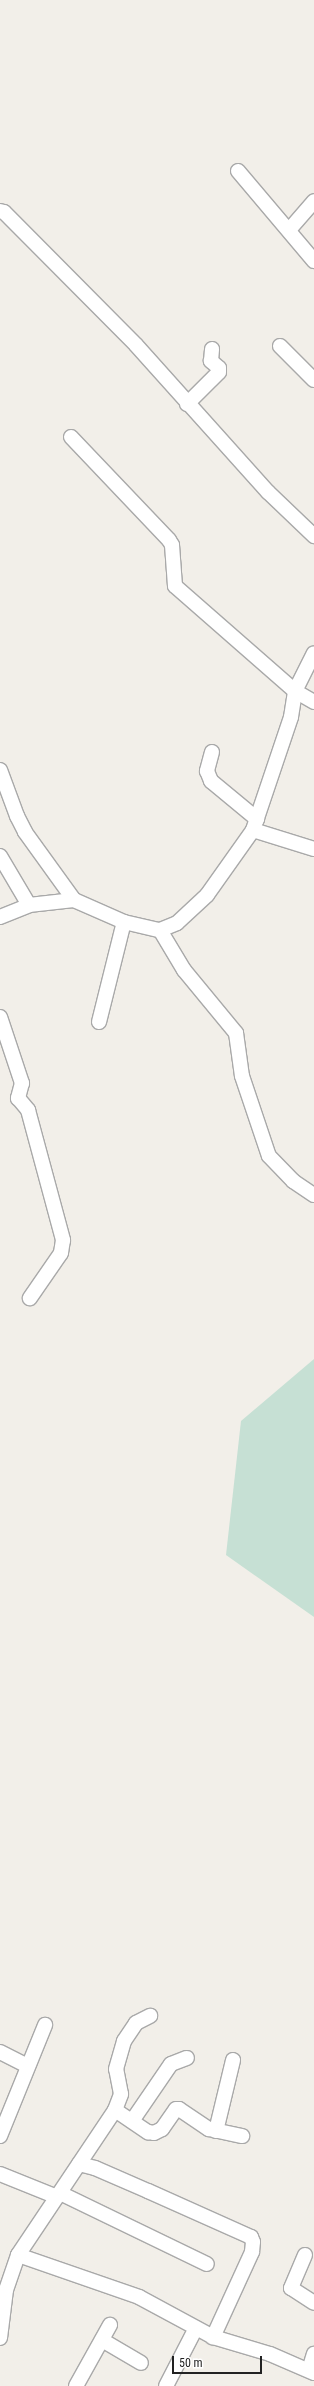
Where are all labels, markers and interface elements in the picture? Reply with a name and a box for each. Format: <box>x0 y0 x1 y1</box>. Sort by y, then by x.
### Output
scale bar <box>174 2348 264 2374</box>
text: 50 m <box>179 2356 203 2370</box>

